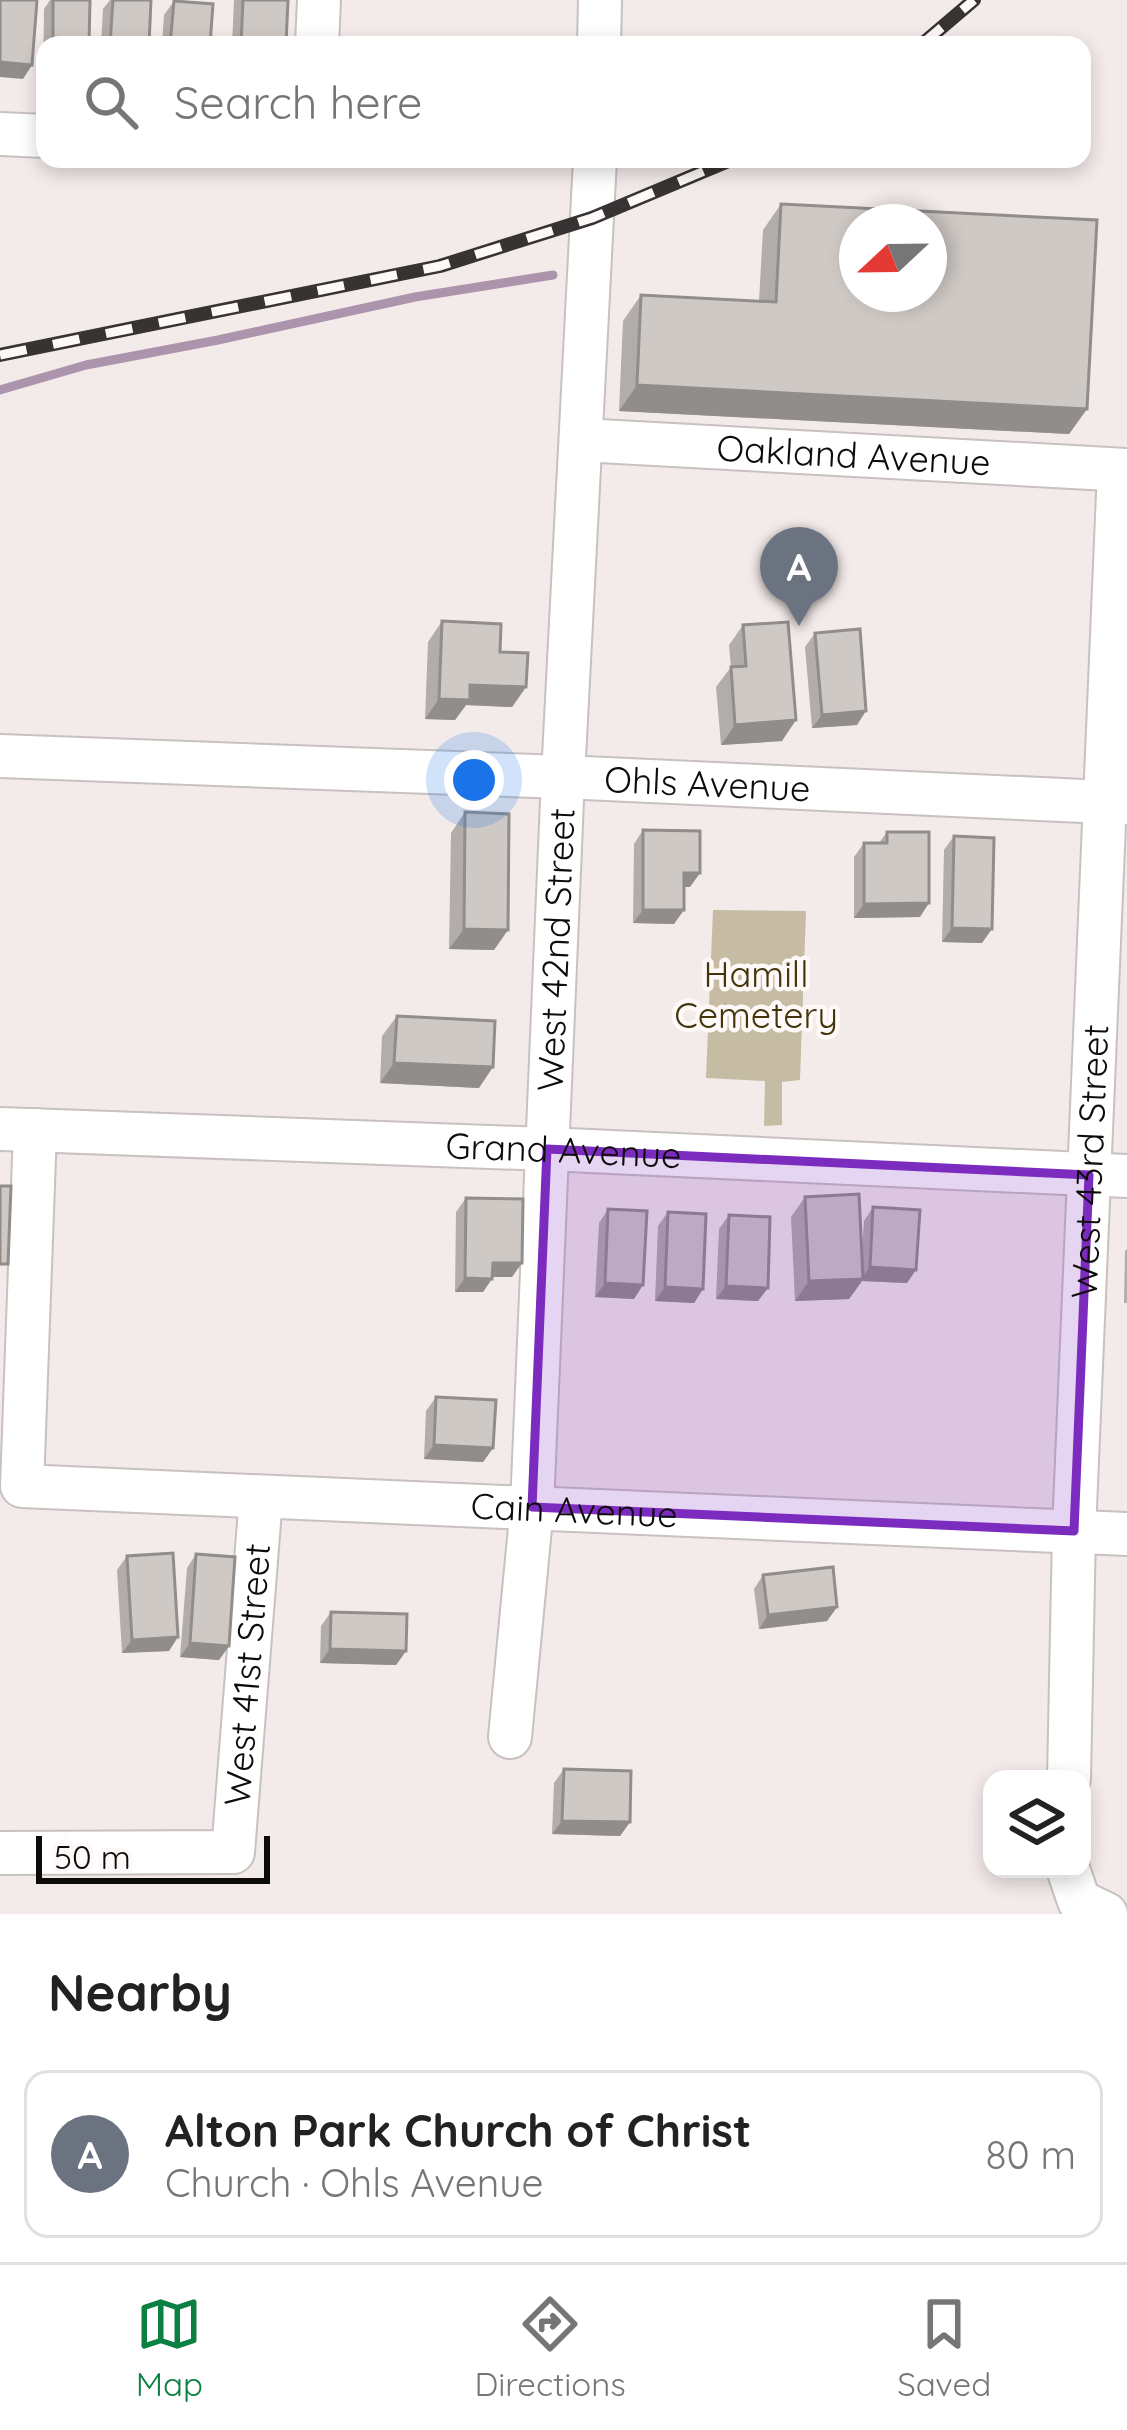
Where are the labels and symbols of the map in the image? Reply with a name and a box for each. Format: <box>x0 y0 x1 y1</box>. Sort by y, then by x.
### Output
north arrow <box>839 204 947 312</box>
street label: Oakland Avenue <box>715 424 992 484</box>
pin: A <box>760 527 838 626</box>
your location <box>444 750 504 810</box>
street label: Ohls Avenue <box>603 756 811 810</box>
street label: West 42nd Street <box>527 807 584 1092</box>
park label: Hamill Cemetery <box>674 951 838 1037</box>
street label: West 43rd Street <box>1061 1023 1117 1299</box>
street label: Grand Avenue <box>445 1122 683 1177</box>
street label: Cain Avenue <box>470 1483 679 1536</box>
street label: West 41st Street <box>214 1542 279 1807</box>
scale bar <box>36 1830 270 1883</box>

